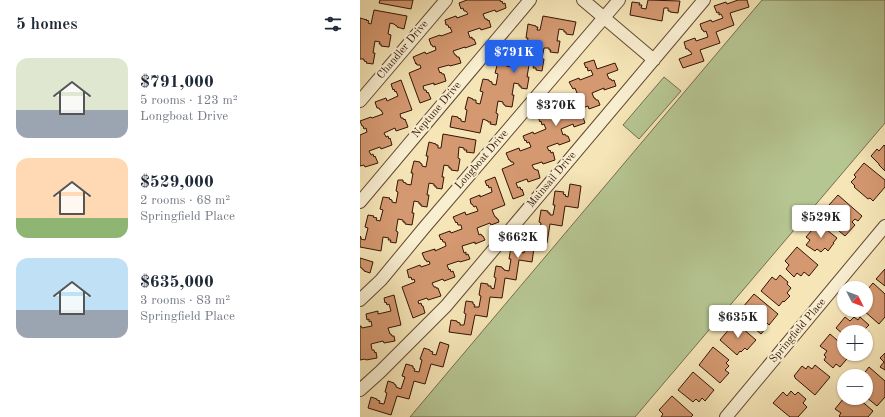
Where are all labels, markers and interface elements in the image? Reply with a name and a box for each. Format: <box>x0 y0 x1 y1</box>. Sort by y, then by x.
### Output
icon: filters <box>322 13 344 35</box>
text: 5 homes <box>16 16 78 33</box>
street label: Chandler Drive <box>375 19 431 81</box>
pin: $791K <box>486 40 542 74</box>
text: $791K <box>494 46 534 59</box>
icon: home <box>48 74 96 122</box>
text: $791,000 <box>140 74 214 91</box>
street label: Neptune Drive <box>410 80 464 140</box>
pin: $370K <box>528 93 584 127</box>
text: 5 rooms · 123 m² <box>140 94 238 107</box>
text: $370K <box>536 99 576 112</box>
text: Longboat Drive <box>140 110 228 123</box>
street label: Longboat Drive <box>453 128 511 192</box>
street label: Mainsail Drive <box>526 150 578 210</box>
icon: home <box>48 174 96 222</box>
text: $529,000 <box>140 174 214 191</box>
text: 2 rooms · 68 m² <box>140 194 230 207</box>
pin: $529K <box>793 205 849 239</box>
text: Springfield Place <box>140 210 235 223</box>
text: $529K <box>801 211 841 224</box>
pin: $662K <box>490 225 546 259</box>
text: $662K <box>498 231 538 244</box>
icon: home <box>48 274 96 322</box>
text: $635,000 <box>140 274 214 291</box>
north arrow <box>837 281 873 317</box>
map controls <box>837 281 873 405</box>
text: 3 rooms · 83 m² <box>140 294 230 307</box>
street label: Springfield Place <box>768 297 828 365</box>
pin: $635K <box>710 305 766 339</box>
text: Springfield Place <box>140 310 235 323</box>
text: $635K <box>718 311 758 324</box>
button: + <box>837 325 873 361</box>
button: − <box>837 369 873 405</box>

